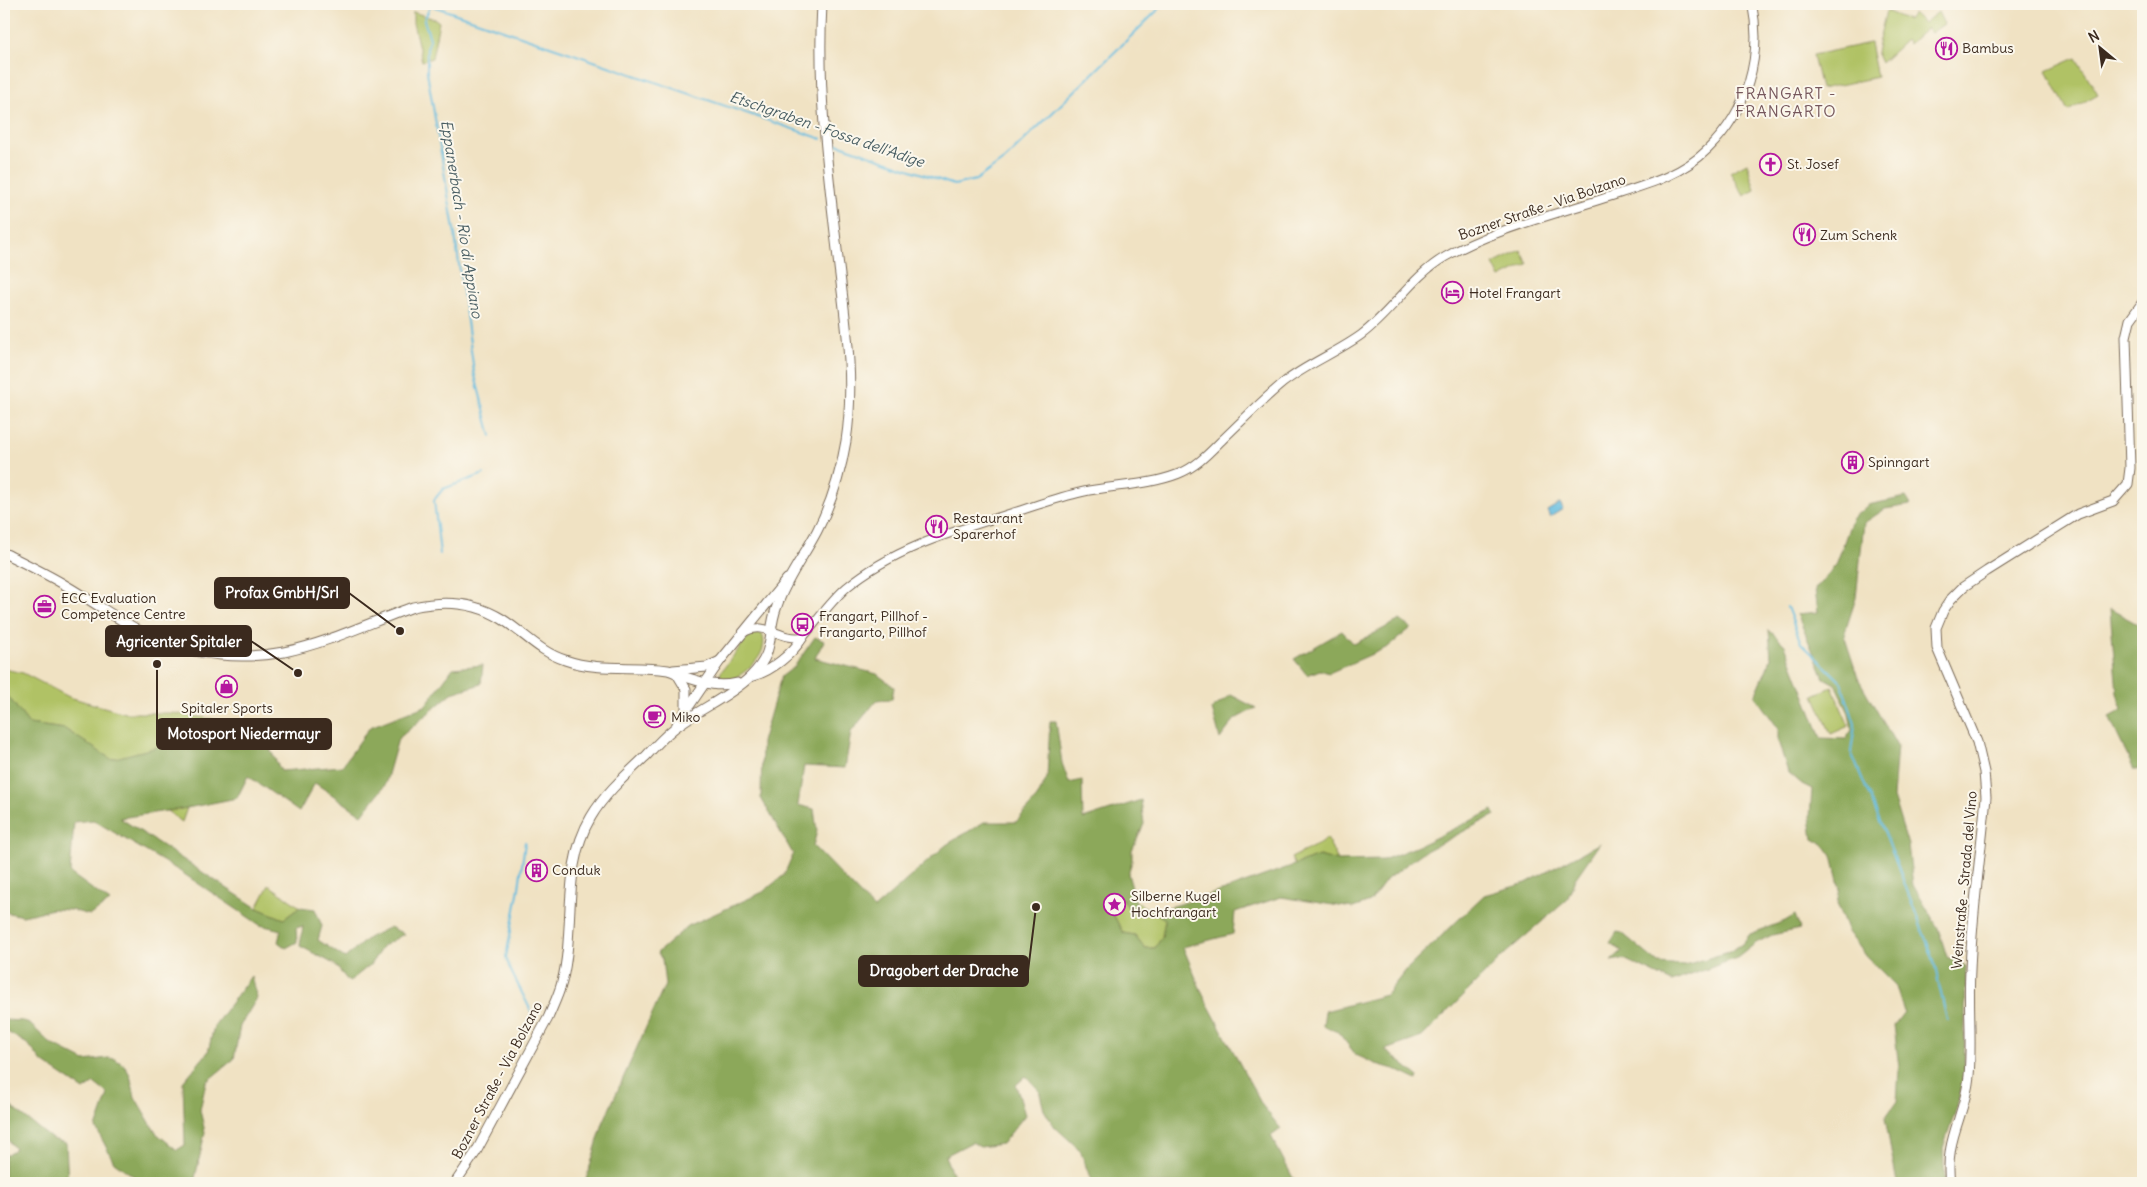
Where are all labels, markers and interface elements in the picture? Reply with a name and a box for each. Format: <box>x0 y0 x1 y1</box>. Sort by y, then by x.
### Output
north arrow <box>2074 22 2124 72</box>
text: N <box>2085 26 2102 47</box>
restaurant icon: Bambus <box>1934 36 1958 60</box>
place label: Bambus <box>1962 39 2014 57</box>
district label: FRANGART - FRANGARTO <box>1735 83 1837 121</box>
water label: Etschgraben - Fossa dell'Adige <box>727 87 928 172</box>
water label: Eppanerbach - Rio di Appiano <box>437 119 487 321</box>
church icon: St. Josef <box>1759 152 1783 176</box>
place label: St. Josef <box>1787 155 1839 173</box>
street label: Bozner Straße - Via Bolzano <box>1456 170 1628 244</box>
restaurant icon: Zum Schenk <box>1792 223 1816 247</box>
place label: Zum Schenk <box>1820 226 1897 244</box>
hotel icon: Hotel Frangart <box>1441 281 1465 305</box>
place label: Hotel Frangart <box>1469 284 1561 302</box>
building icon: Spinngart <box>1840 450 1864 474</box>
place label: Spinngart <box>1868 453 1930 471</box>
place label: Restaurant Sparerhof <box>953 509 1023 543</box>
restaurant icon: Restaurant Sparerhof <box>925 514 949 538</box>
callout: Profax GmbH/Srl <box>215 578 349 608</box>
text: Profax GmbH/Srl <box>225 583 339 602</box>
place label: ECC Evaluation Competence Centre <box>61 589 186 623</box>
office icon: ECC Evaluation Competence Centre <box>33 594 57 618</box>
place label: Frangart, Pillhof - Frangarto, Pillhof <box>819 607 928 641</box>
bus stop icon: Frangart, Pillhof - Frangarto, Pillhof <box>791 612 815 636</box>
callout: Agricenter Spitaler <box>106 626 251 656</box>
text: Agricenter Spitaler <box>116 632 243 652</box>
shop icon: Spitaler Sports <box>215 674 239 698</box>
place label: Spitaler Sports <box>181 699 273 717</box>
cafe icon: Miko <box>643 705 667 729</box>
place label: Miko <box>671 708 700 726</box>
callout: Motosport Niedermayr <box>157 719 331 749</box>
text: Motosport Niedermayr <box>167 724 322 744</box>
street label: Weinstraße - Strada del Vino <box>1947 790 1981 970</box>
building icon: Conduk <box>524 858 548 882</box>
place label: Conduk <box>552 861 601 879</box>
place label: Silberne Kugel Hochfrangart <box>1131 887 1220 921</box>
place icon: Silberne Kugel Hochfrangart <box>1103 892 1127 916</box>
callout: Dragobert der Drache <box>859 956 1028 986</box>
text: Dragobert der Drache <box>870 961 1018 981</box>
street label: Bozner Straße - Via Bolzano <box>448 998 546 1162</box>

